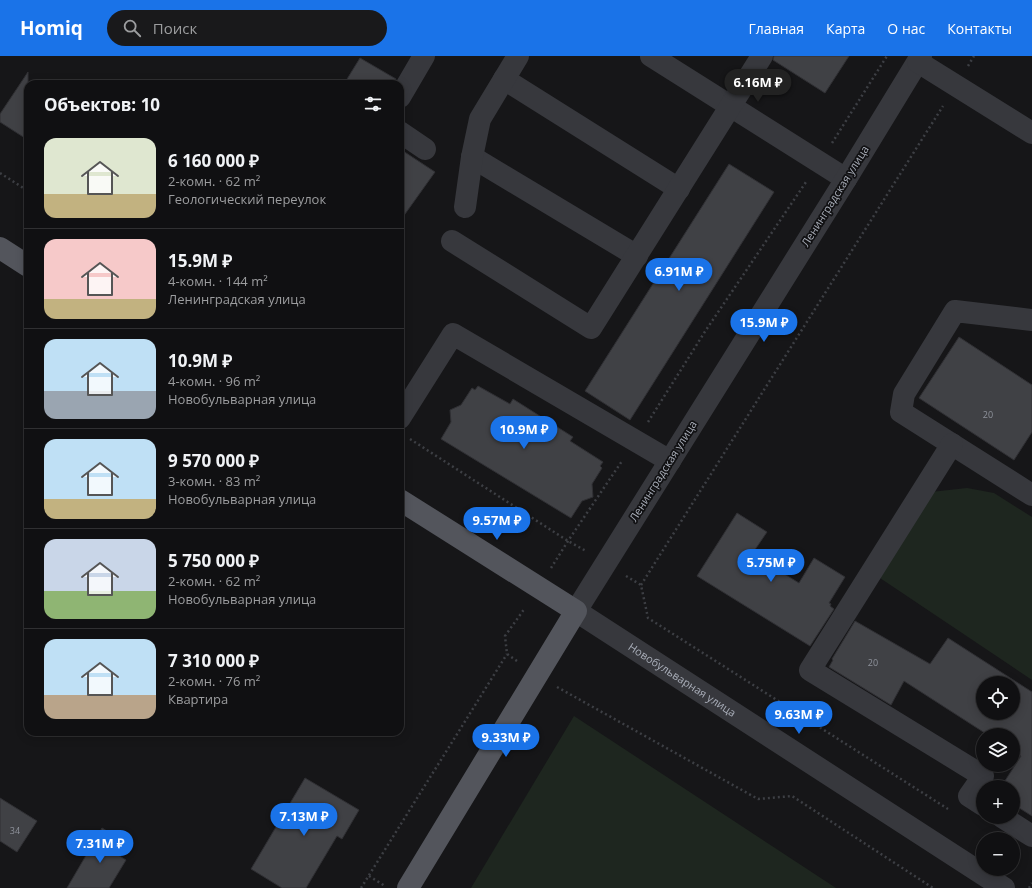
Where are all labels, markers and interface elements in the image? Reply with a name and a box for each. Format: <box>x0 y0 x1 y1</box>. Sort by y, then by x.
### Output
search box <box>107 10 387 46</box>
text: Homiq <box>20 15 83 41</box>
icon: search <box>121 17 143 39</box>
text: Поиск <box>153 18 197 38</box>
text: Главная <box>749 19 804 38</box>
text: Карта <box>826 19 865 38</box>
text: О нас <box>887 19 925 38</box>
text: Контакты <box>947 19 1012 38</box>
pin: 6.16M ₽ <box>721 69 795 103</box>
text: 6.16M ₽ <box>733 73 783 91</box>
text: Объектов: 10 <box>44 93 160 116</box>
icon: filters <box>362 93 384 115</box>
street label: Ленинградская улица <box>797 142 872 249</box>
text: 6 160 000 ₽ <box>168 149 259 172</box>
icon: home <box>76 154 124 202</box>
text: 2-комн. · 62 m² <box>168 172 260 190</box>
text: Геологический переулок <box>168 190 326 208</box>
text: 15.9M ₽ <box>168 249 232 272</box>
icon: home <box>76 255 124 303</box>
pin: 6.91M ₽ <box>642 258 716 292</box>
text: 6.91M ₽ <box>654 262 704 280</box>
text: 4-комн. · 144 m² <box>168 272 268 290</box>
text: Ленинградская улица <box>168 290 306 308</box>
pin: 15.9M ₽ <box>727 309 801 343</box>
text: 15.9M ₽ <box>739 313 789 331</box>
text: 10.9M ₽ <box>168 349 232 372</box>
icon: home <box>76 355 124 403</box>
text: 4-комн. · 96 m² <box>168 372 260 390</box>
text: Новобульварная улица <box>168 390 316 408</box>
house number: 20 <box>983 408 993 421</box>
pin: 10.9M ₽ <box>487 416 561 450</box>
street label: Ленинградская улица <box>625 417 700 524</box>
text: 10.9M ₽ <box>499 420 549 438</box>
text: 9 570 000 ₽ <box>168 449 259 472</box>
icon: home <box>76 455 124 503</box>
text: 3-комн. · 83 m² <box>168 472 260 490</box>
text: Новобульварная улица <box>168 490 316 508</box>
pin: 9.57M ₽ <box>460 507 534 541</box>
text: 9.57M ₽ <box>472 511 522 529</box>
text: 5 750 000 ₽ <box>168 549 259 572</box>
pin: 5.75M ₽ <box>734 549 808 583</box>
text: 5.75M ₽ <box>746 553 796 571</box>
icon: home <box>76 555 124 603</box>
text: 2-комн. · 62 m² <box>168 572 260 590</box>
text: Новобульварная улица <box>168 590 316 608</box>
street label: Новобульварная улица <box>626 639 739 720</box>
text: 7 310 000 ₽ <box>168 649 259 672</box>
icon: home <box>76 655 124 703</box>
house number: 20 <box>868 656 878 669</box>
text: 2-комн. · 76 m² <box>168 672 260 690</box>
map controls <box>976 676 1020 876</box>
button: locate <box>976 676 1020 720</box>
text: Квартира <box>168 690 228 708</box>
pin: 9.63M ₽ <box>762 701 836 735</box>
text: 9.63M ₽ <box>774 705 824 723</box>
pin: 9.33M ₽ <box>469 724 543 758</box>
text: 9.33M ₽ <box>481 728 531 746</box>
button: layers <box>976 728 1020 772</box>
button: + <box>976 780 1020 824</box>
pin: 7.13M ₽ <box>267 803 341 837</box>
text: 7.13M ₽ <box>279 807 329 825</box>
house number: 34 <box>10 824 20 837</box>
pin: 7.31M ₽ <box>63 830 137 864</box>
button: − <box>976 832 1020 876</box>
text: 7.31M ₽ <box>75 834 125 852</box>

